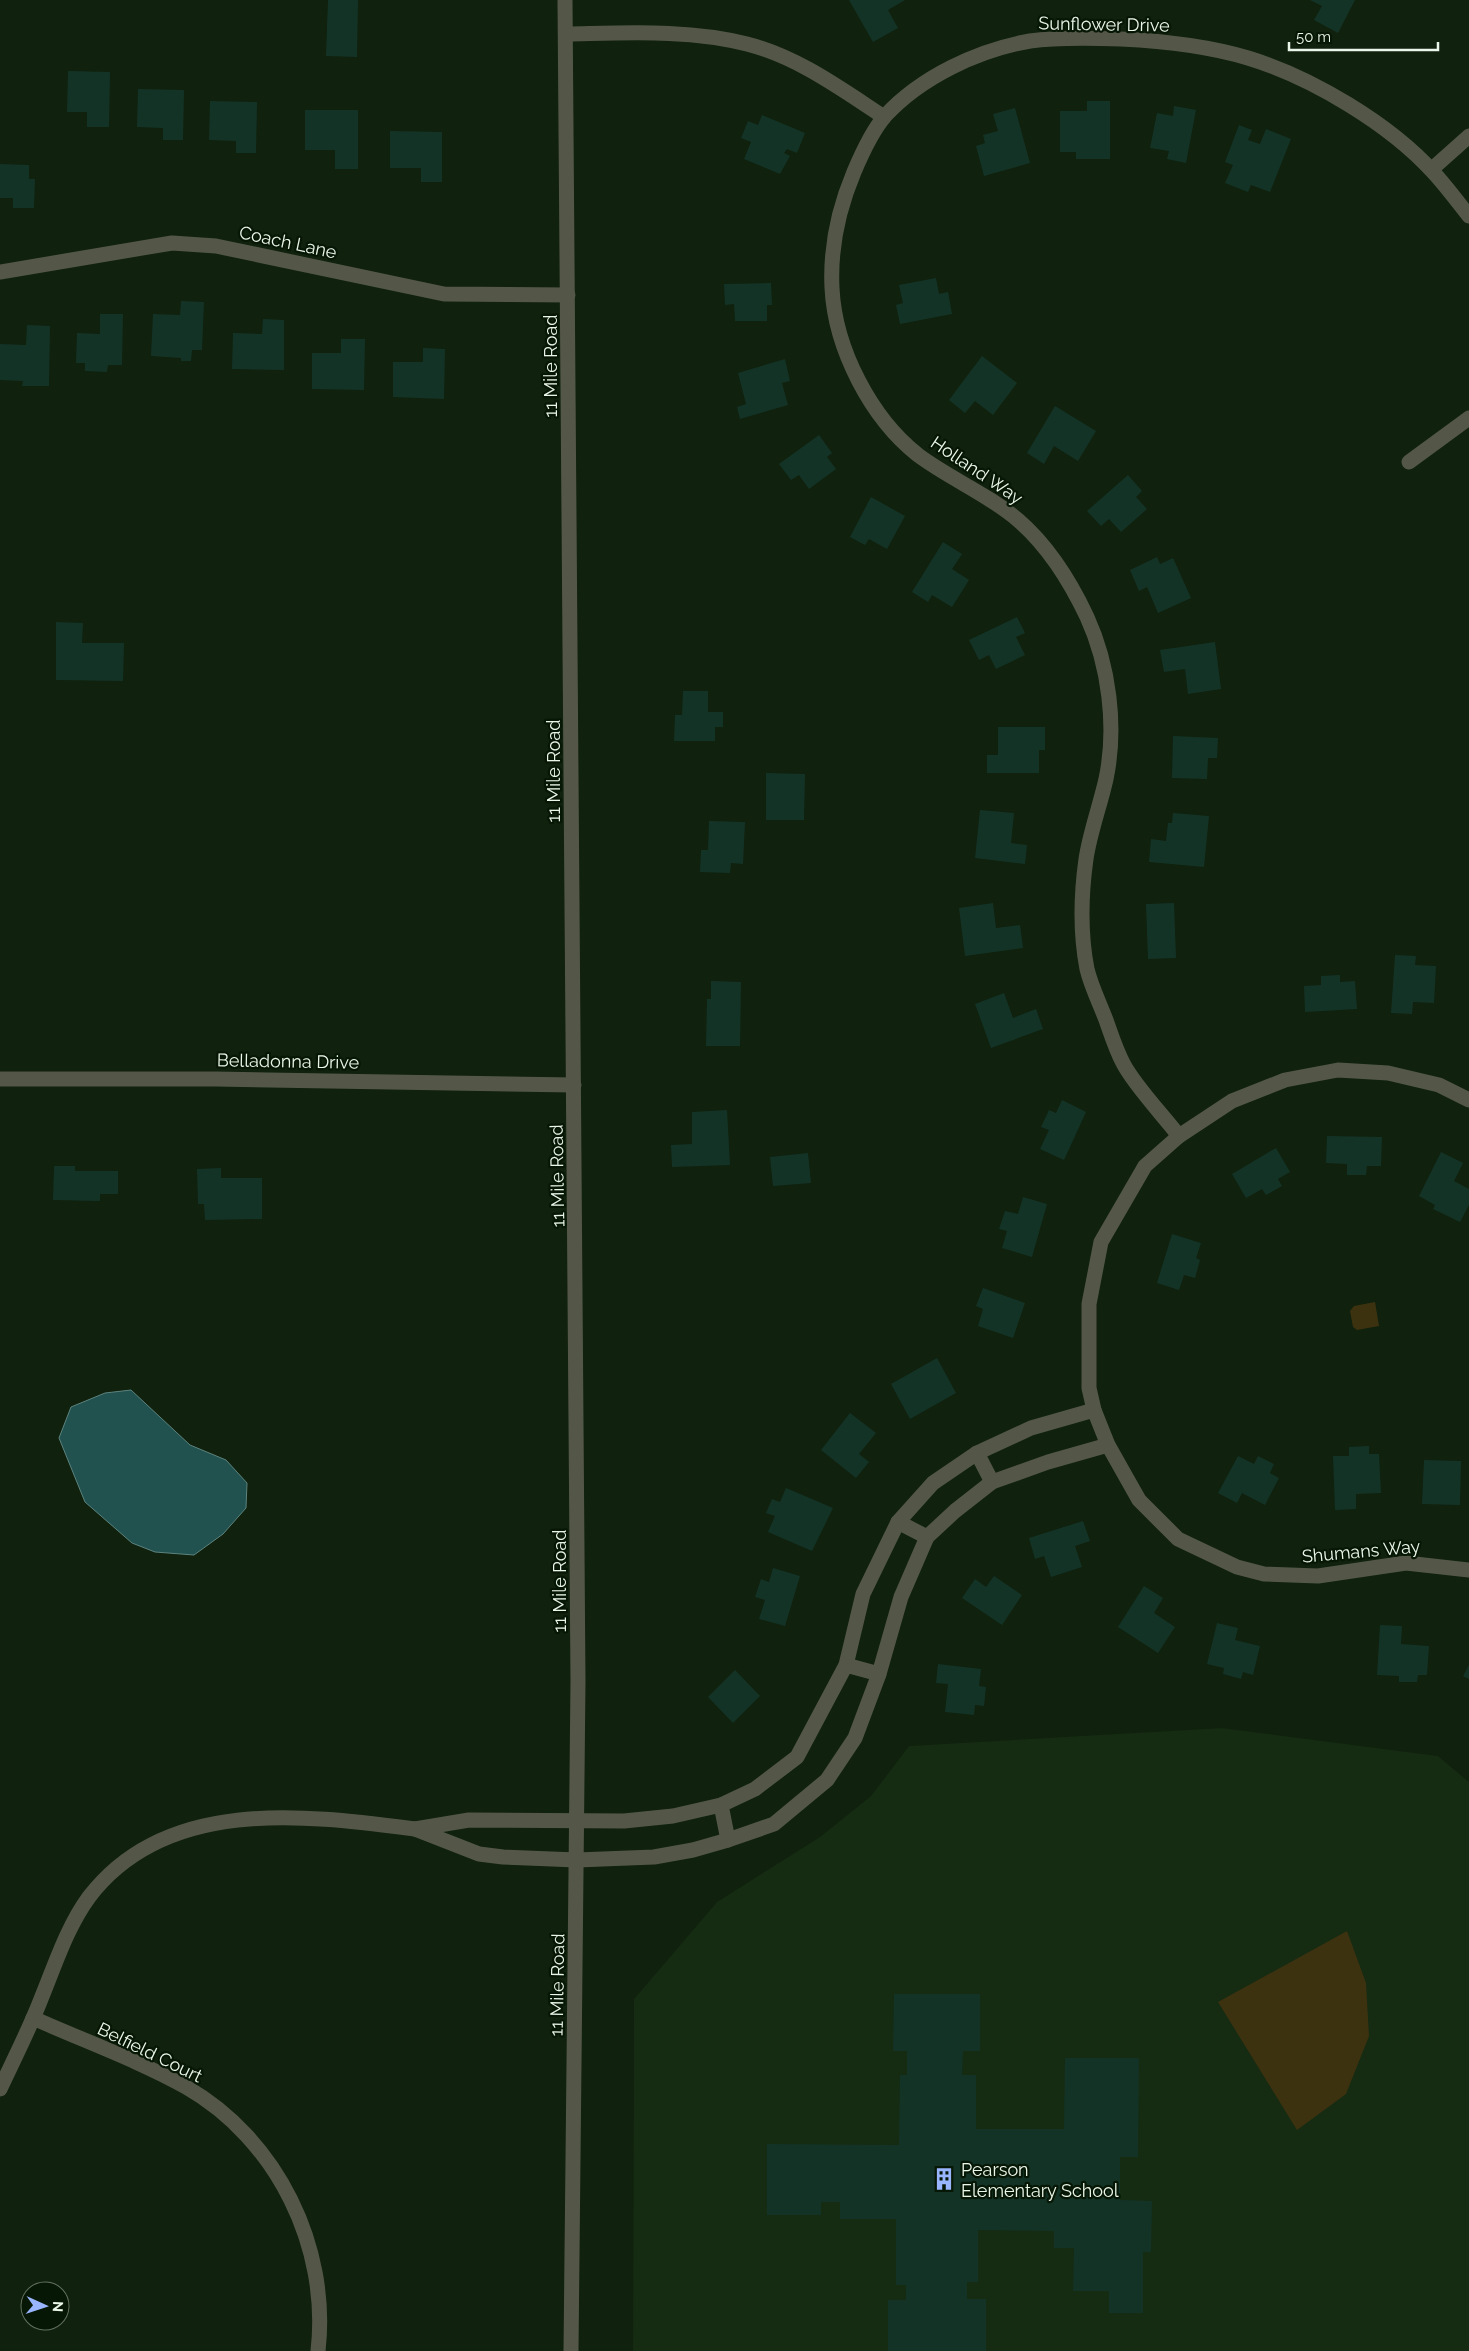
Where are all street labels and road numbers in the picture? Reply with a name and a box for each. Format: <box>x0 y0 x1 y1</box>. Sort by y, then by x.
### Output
street label: Sunflower Drive <box>1038 12 1170 36</box>
street label: Coach Lane <box>237 221 339 263</box>
street label: 11 Mile Road <box>540 315 561 417</box>
street label: Holland Way <box>927 432 1027 509</box>
street label: 11 Mile Road <box>543 720 564 822</box>
street label: Belladonna Drive <box>217 1049 360 1073</box>
street label: 11 Mile Road <box>546 1124 568 1228</box>
street label: 11 Mile Road <box>549 1530 570 1632</box>
street label: Shumans Way <box>1301 1535 1421 1567</box>
street label: 11 Mile Road <box>546 1933 568 2037</box>
street label: Belfield Court <box>94 2018 206 2086</box>

